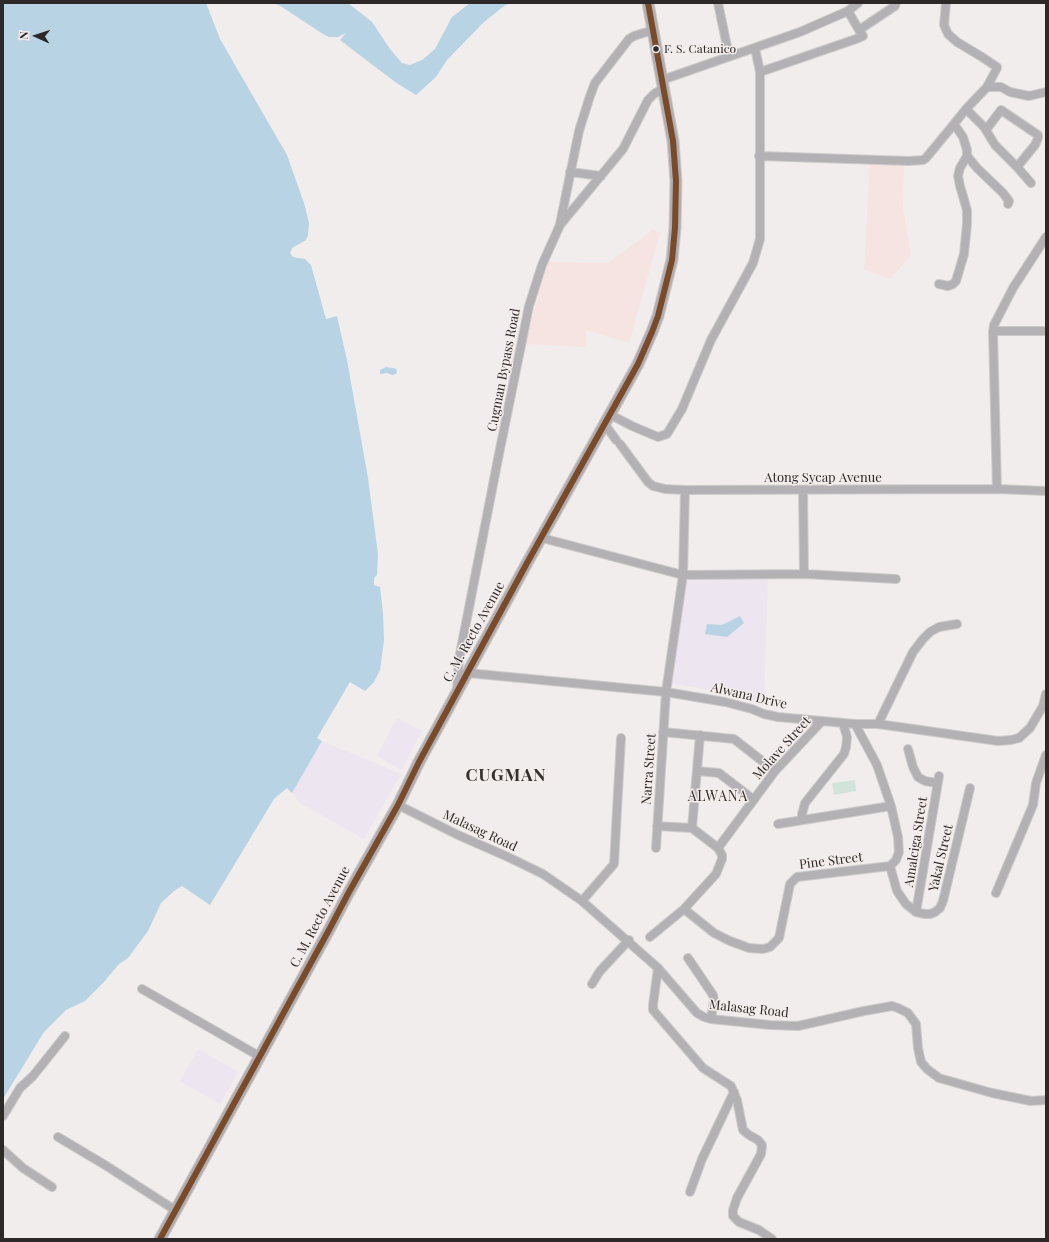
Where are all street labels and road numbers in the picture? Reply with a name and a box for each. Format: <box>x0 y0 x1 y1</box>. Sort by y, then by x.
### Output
street label: Cugman Bypass Road <box>484 307 524 433</box>
street label: Atong Sycap Avenue <box>764 470 882 486</box>
street label: C. M. Recto Avenue <box>440 579 508 685</box>
street label: Alwana Drive <box>709 680 789 712</box>
street label: Molave Street <box>750 713 814 783</box>
street label: Narra Street <box>639 733 659 805</box>
street label: Amalciga Street <box>901 796 931 888</box>
street label: Malasag Road <box>441 807 519 855</box>
street label: Yakal Street <box>926 823 956 893</box>
street label: Pine Street <box>798 849 864 873</box>
street label: C. M. Recto Avenue <box>287 864 353 970</box>
street label: Malasag Road <box>708 997 790 1021</box>

